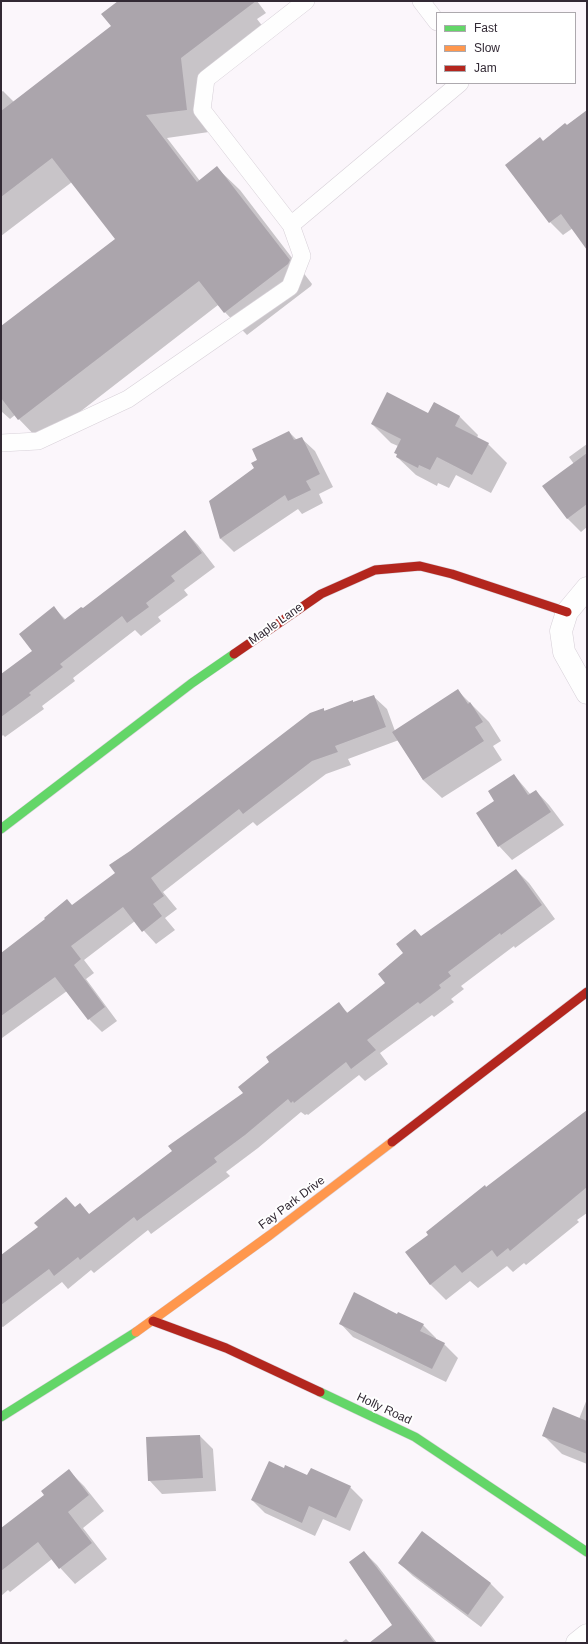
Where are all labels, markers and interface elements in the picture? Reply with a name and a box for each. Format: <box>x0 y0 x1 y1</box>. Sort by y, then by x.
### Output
legend <box>436 12 576 84</box>
text: Fast <box>474 21 497 35</box>
text: Slow <box>474 41 500 55</box>
text: Jam <box>474 61 497 75</box>
street label: Maple Lane <box>246 600 306 648</box>
street label: Fay Park Drive <box>256 1173 328 1233</box>
street label: Holly Road <box>354 1390 414 1428</box>

